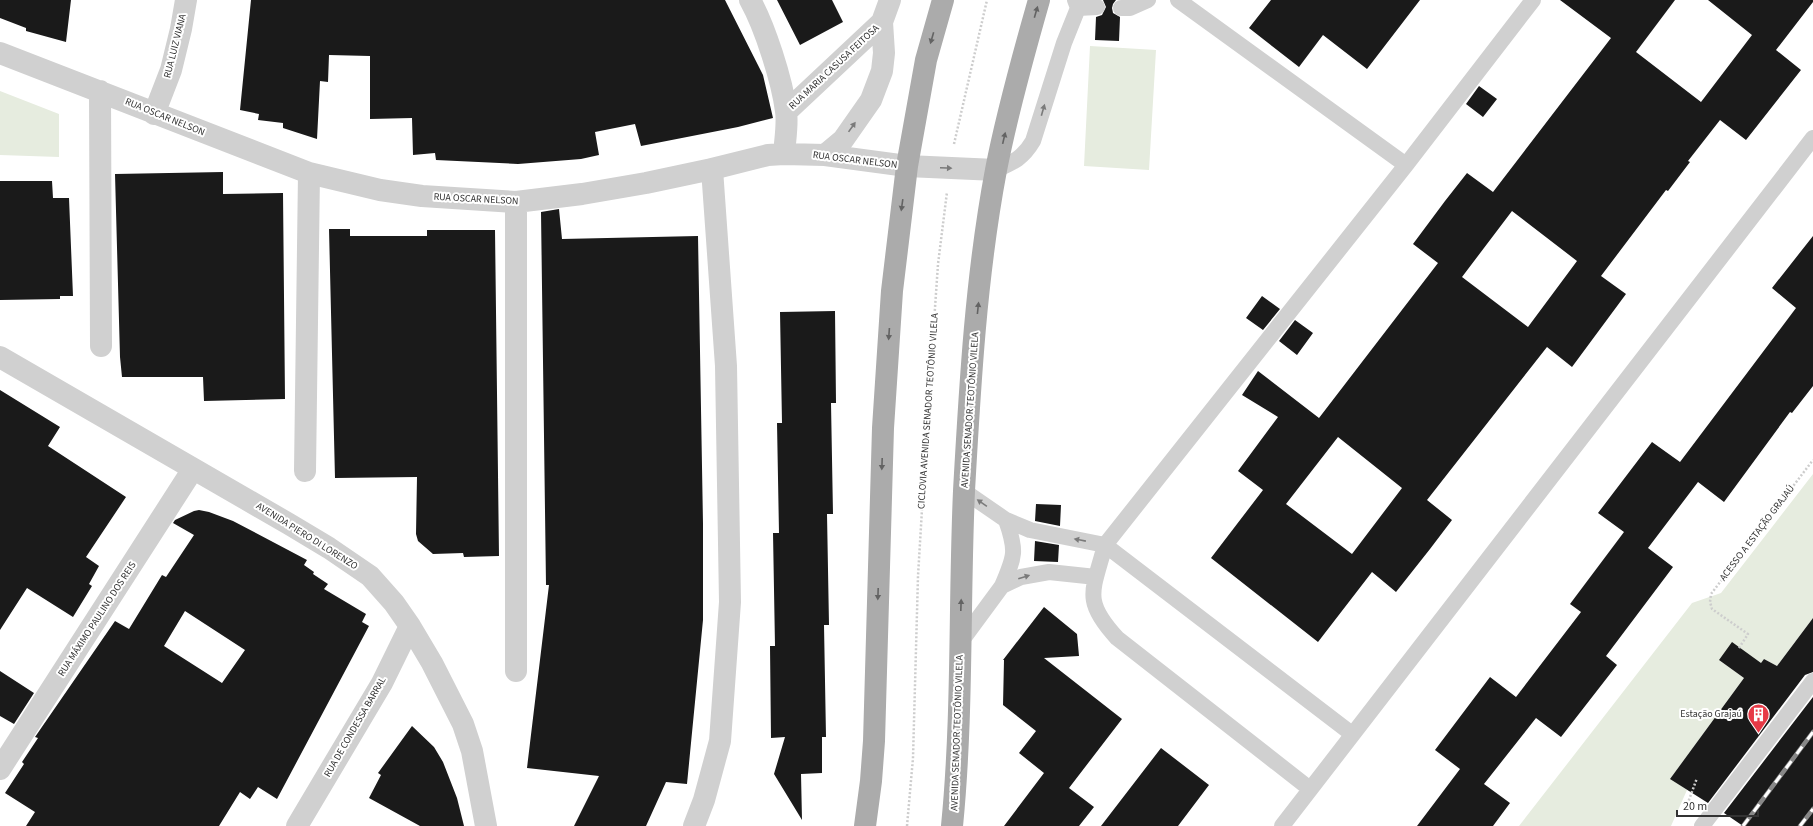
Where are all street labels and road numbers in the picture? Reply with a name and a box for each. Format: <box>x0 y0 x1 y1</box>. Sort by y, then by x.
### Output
street label: RUA LUIZ VIANA <box>160 12 190 80</box>
street label: RUA MARIA CASUSA FEITOSA <box>786 21 883 113</box>
street label: RUA OSCAR NELSON <box>123 95 207 139</box>
street label: RUA OSCAR NELSON <box>812 148 898 172</box>
street label: RUA OSCAR NELSON <box>433 190 519 208</box>
street label: CICLOVIA AVENIDA SENADOR TEOTÔNIO VILELA <box>914 312 942 509</box>
street label: AVENIDA SENADOR TEOTÔNIO VILELA <box>958 331 982 488</box>
street label: ACESSO A ESTAÇÃO GRAJAÚ <box>1716 482 1798 584</box>
street label: AVENIDA PIERO DI LORENZO <box>253 499 361 573</box>
street label: RUA MÁXIMO PAULINO DOS REIS <box>55 559 139 679</box>
street label: AVENIDA SENADOR TEOTÔNIO VILELA <box>947 654 967 811</box>
street label: RUA DE CONDESSA BARRAL <box>321 674 390 780</box>

